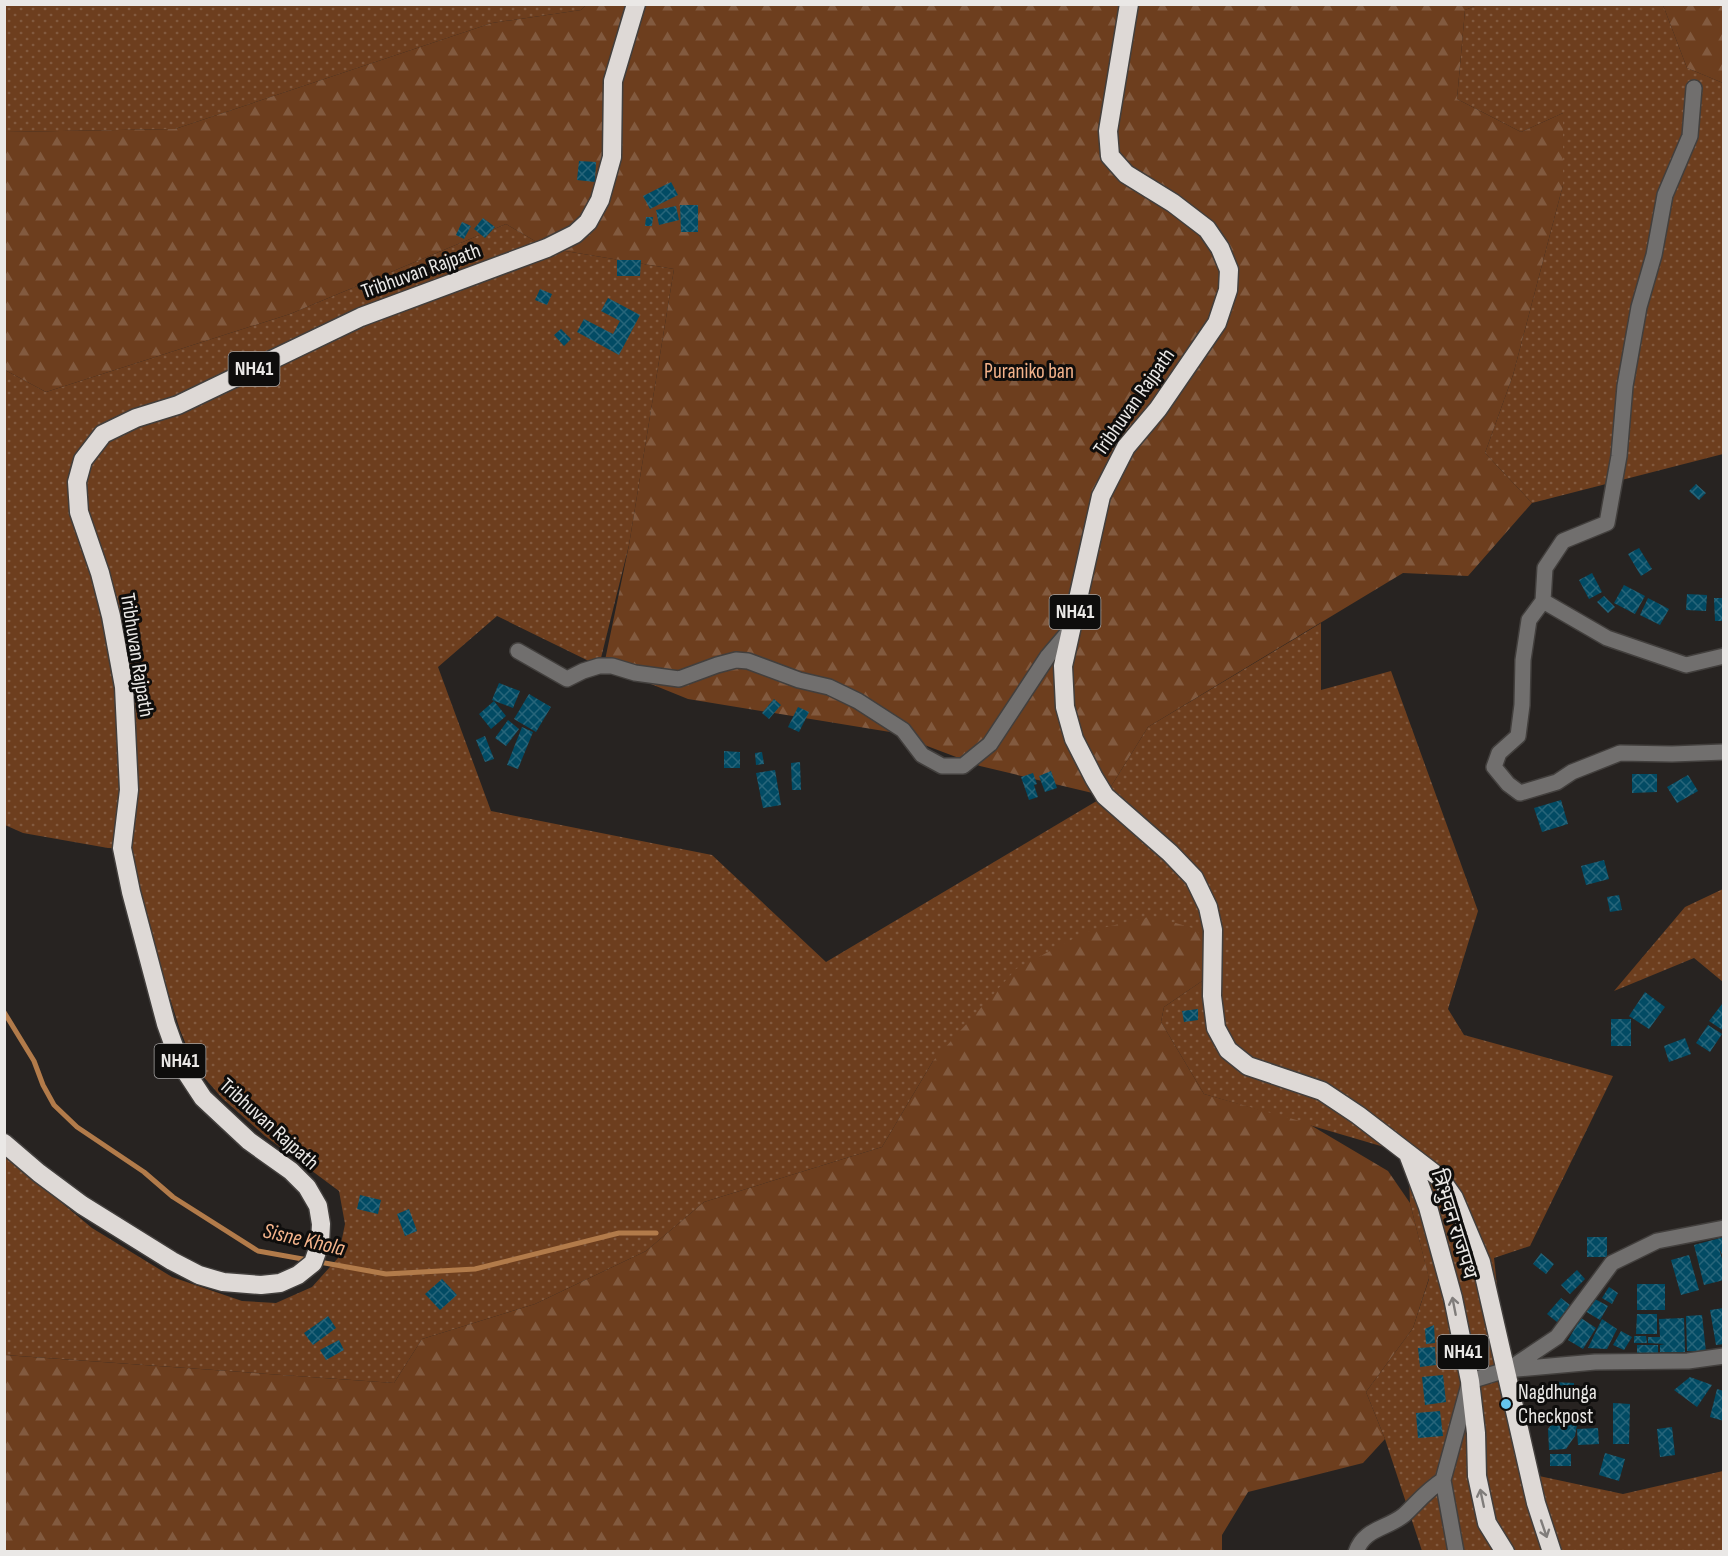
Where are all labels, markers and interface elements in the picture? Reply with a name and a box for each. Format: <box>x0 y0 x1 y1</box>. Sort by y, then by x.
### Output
street label: Tribhuvan Rajpath <box>358 238 484 304</box>
street label: Tribhuvan Rajpath <box>1088 344 1180 460</box>
road number: NH41 <box>228 352 280 386</box>
park label: Puraniko ban <box>984 359 1074 384</box>
street label: Tribhuvan Rajpath <box>115 591 159 719</box>
road number: NH41 <box>1050 595 1100 629</box>
road number: NH41 <box>154 1044 206 1078</box>
street label: Tribhuvan Rajpath <box>214 1073 324 1175</box>
street label: त्रिभुवन राजपथ <box>1425 1166 1483 1282</box>
water label: Sisne Khola <box>261 1218 348 1263</box>
one-way arrow <box>1448 1297 1459 1316</box>
road number: NH41 <box>1438 1335 1488 1369</box>
place label: Nagdhunga Checkpost <box>1518 1380 1597 1429</box>
marker: Nagdhunga Checkpost <box>1499 1397 1513 1411</box>
one-way arrow <box>1476 1489 1487 1509</box>
one-way arrow <box>1540 1519 1551 1538</box>

